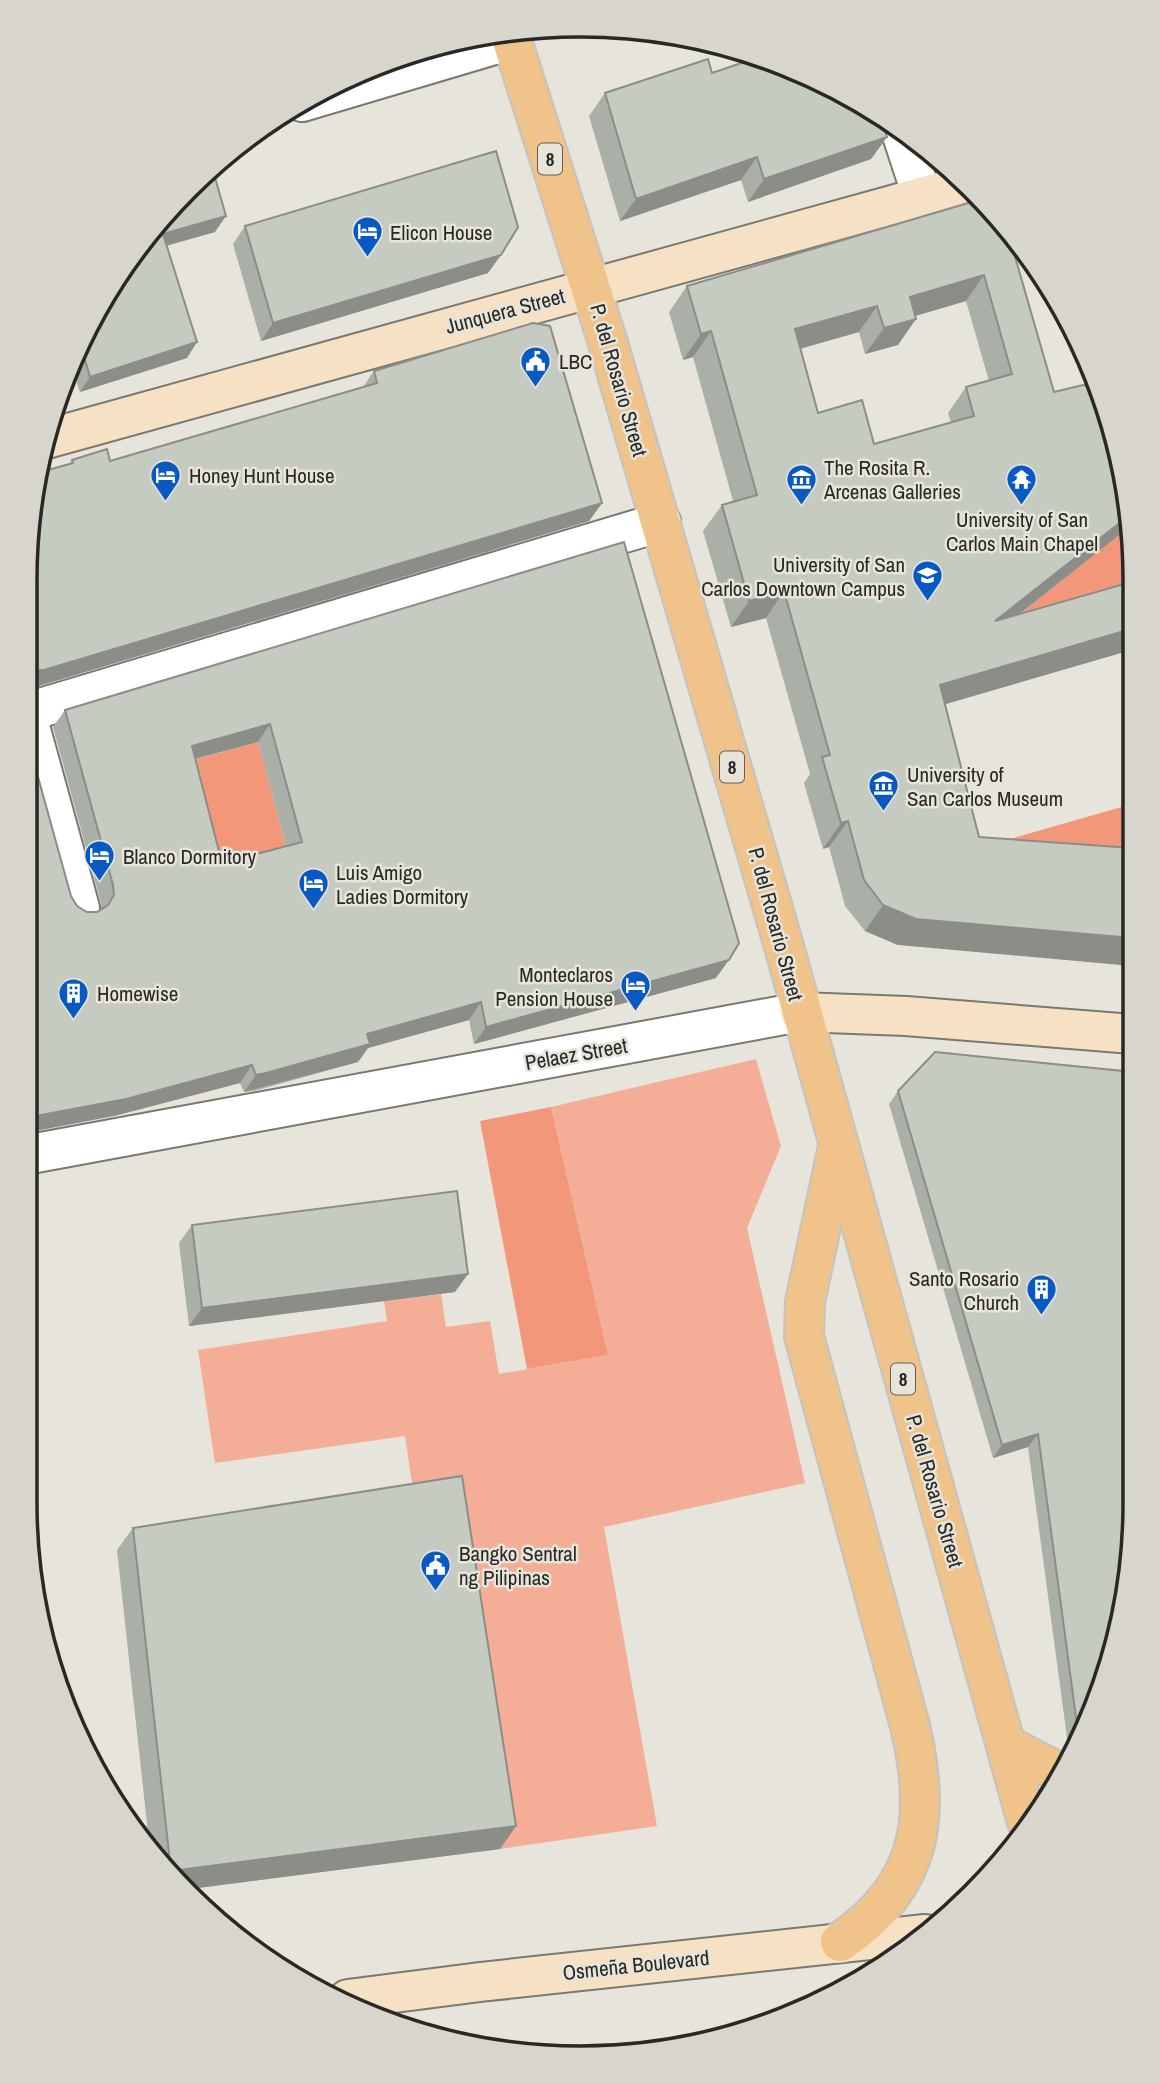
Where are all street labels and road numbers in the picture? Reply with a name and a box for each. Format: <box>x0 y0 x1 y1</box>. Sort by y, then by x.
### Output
road number: 8 <box>538 144 562 174</box>
street label: Junquera Street <box>442 281 568 341</box>
street label: P. del Rosario Street <box>583 300 655 460</box>
road number: 8 <box>720 752 744 782</box>
street label: P. del Rosario Street <box>742 844 810 1004</box>
street label: Pelaez Street <box>523 1031 630 1077</box>
road number: 8 <box>891 1364 915 1394</box>
street label: P. del Rosario Street <box>899 1411 971 1571</box>
street label: Osmeña Boulevard <box>561 1943 711 1987</box>

